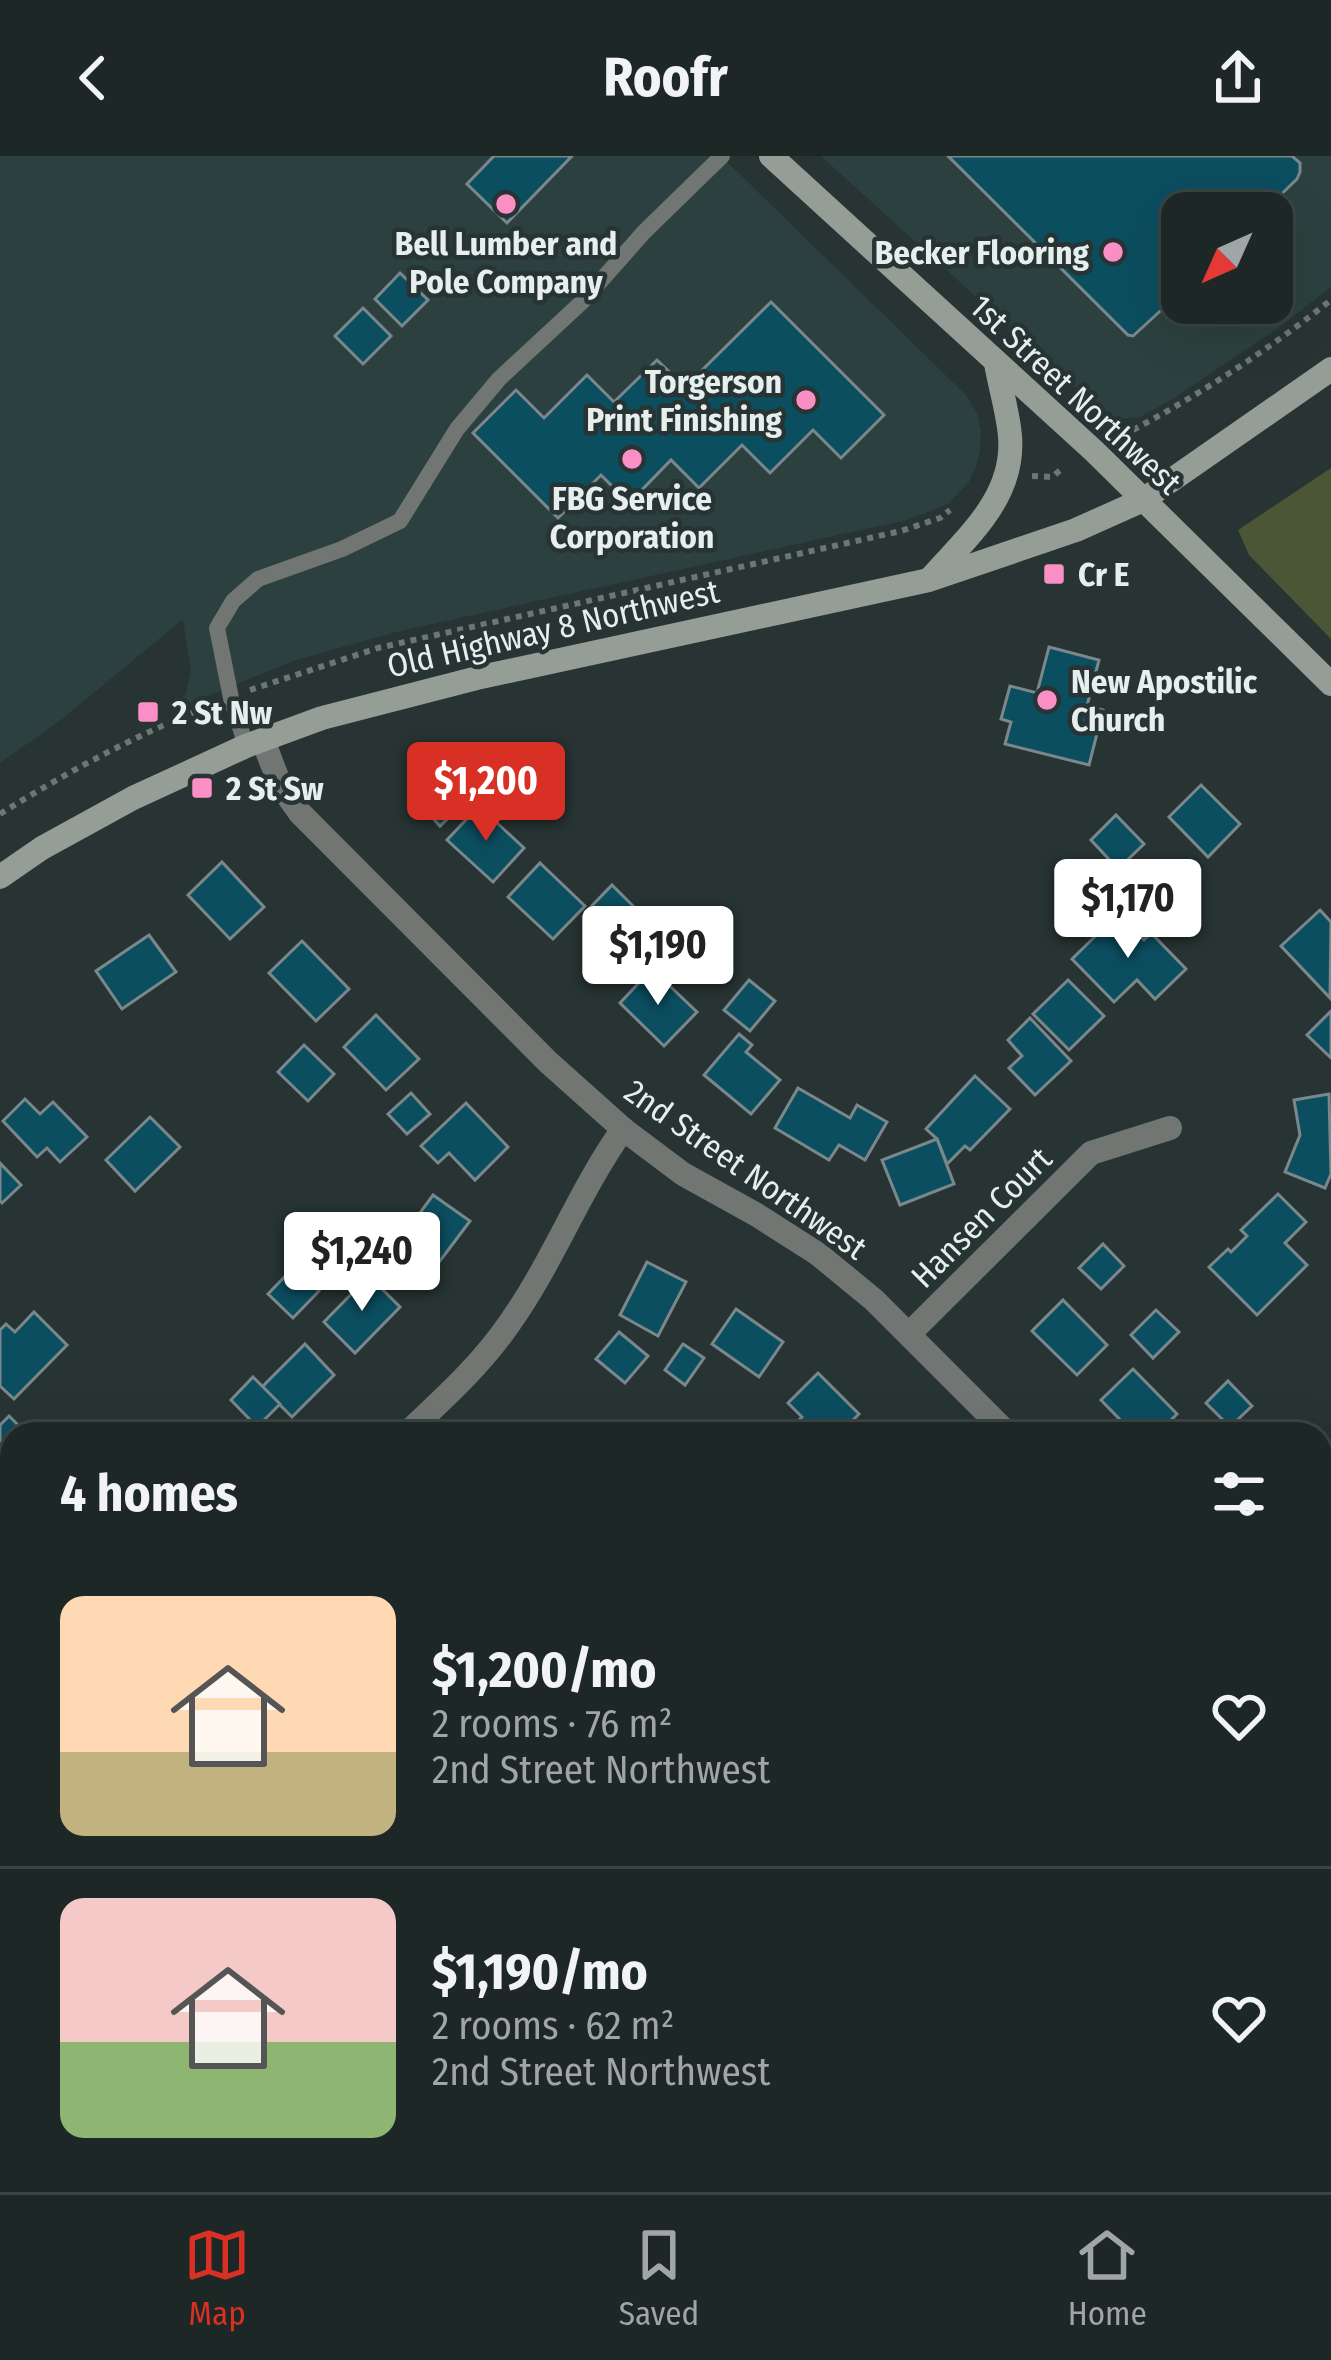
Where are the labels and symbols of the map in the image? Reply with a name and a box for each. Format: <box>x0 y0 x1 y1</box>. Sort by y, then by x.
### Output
marker: Bell Lumber and Pole Company <box>493 191 519 217</box>
north arrow <box>1161 192 1293 324</box>
place label: Bell Lumber and Pole Company <box>395 224 617 302</box>
place label: Becker Flooring <box>875 233 1090 273</box>
marker: Becker Flooring <box>1100 239 1126 265</box>
street label: 1st Street Northwest <box>961 287 1189 503</box>
place label: Torgerson Print Finishing <box>586 362 783 440</box>
marker: Torgerson Print Finishing <box>793 387 819 413</box>
marker: FBG Service Corporation <box>619 446 645 472</box>
place label: FBG Service Corporation <box>550 479 714 557</box>
place label: Cr E <box>1078 555 1129 595</box>
marker: Cr E <box>1041 561 1067 587</box>
street label: Old Highway 8 Northwest <box>383 571 723 687</box>
place label: New Apostilic Church <box>1071 662 1258 740</box>
marker: New Apostilic Church <box>1034 687 1060 713</box>
place label: 2 St Nw <box>171 693 273 733</box>
marker: 2 St Nw <box>135 699 161 725</box>
pin: $1,200 <box>388 742 584 844</box>
place label: 2 St Sw <box>225 769 324 809</box>
marker: 2 St Sw <box>189 775 215 801</box>
pin: $1,170 <box>1030 859 1226 961</box>
pin: $1,190 <box>560 906 756 1008</box>
street label: 2nd Street Northwest <box>617 1071 874 1268</box>
street label: Hansen Court <box>903 1139 1060 1296</box>
pin: $1,240 <box>264 1212 460 1314</box>

